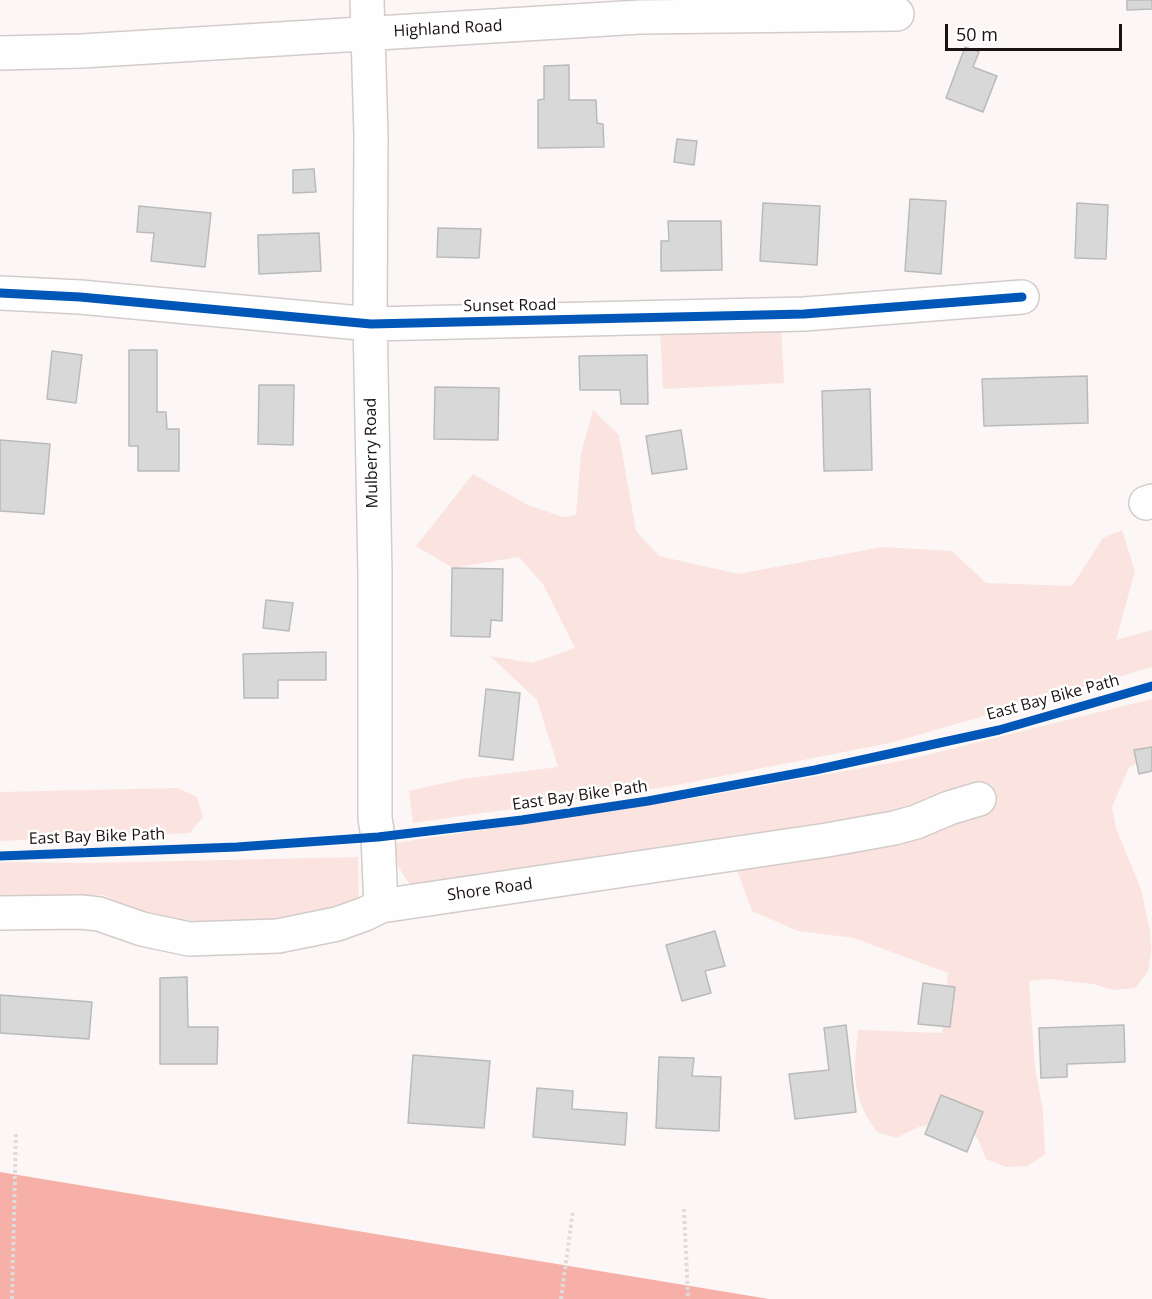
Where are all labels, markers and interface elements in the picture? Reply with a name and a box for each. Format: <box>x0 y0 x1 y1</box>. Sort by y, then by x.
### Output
scale bar <box>948 12 1125 50</box>
street label: Highland Road <box>393 17 503 41</box>
text: 50 m <box>956 22 998 46</box>
street label: Sunset Road <box>463 296 557 316</box>
street label: Mulberry Road <box>361 398 383 508</box>
street label: East Bay Bike Path <box>985 671 1121 725</box>
street label: East Bay Bike Path <box>511 777 649 815</box>
street label: East Bay Bike Path <box>28 825 166 849</box>
street label: Shore Road <box>446 875 534 905</box>

